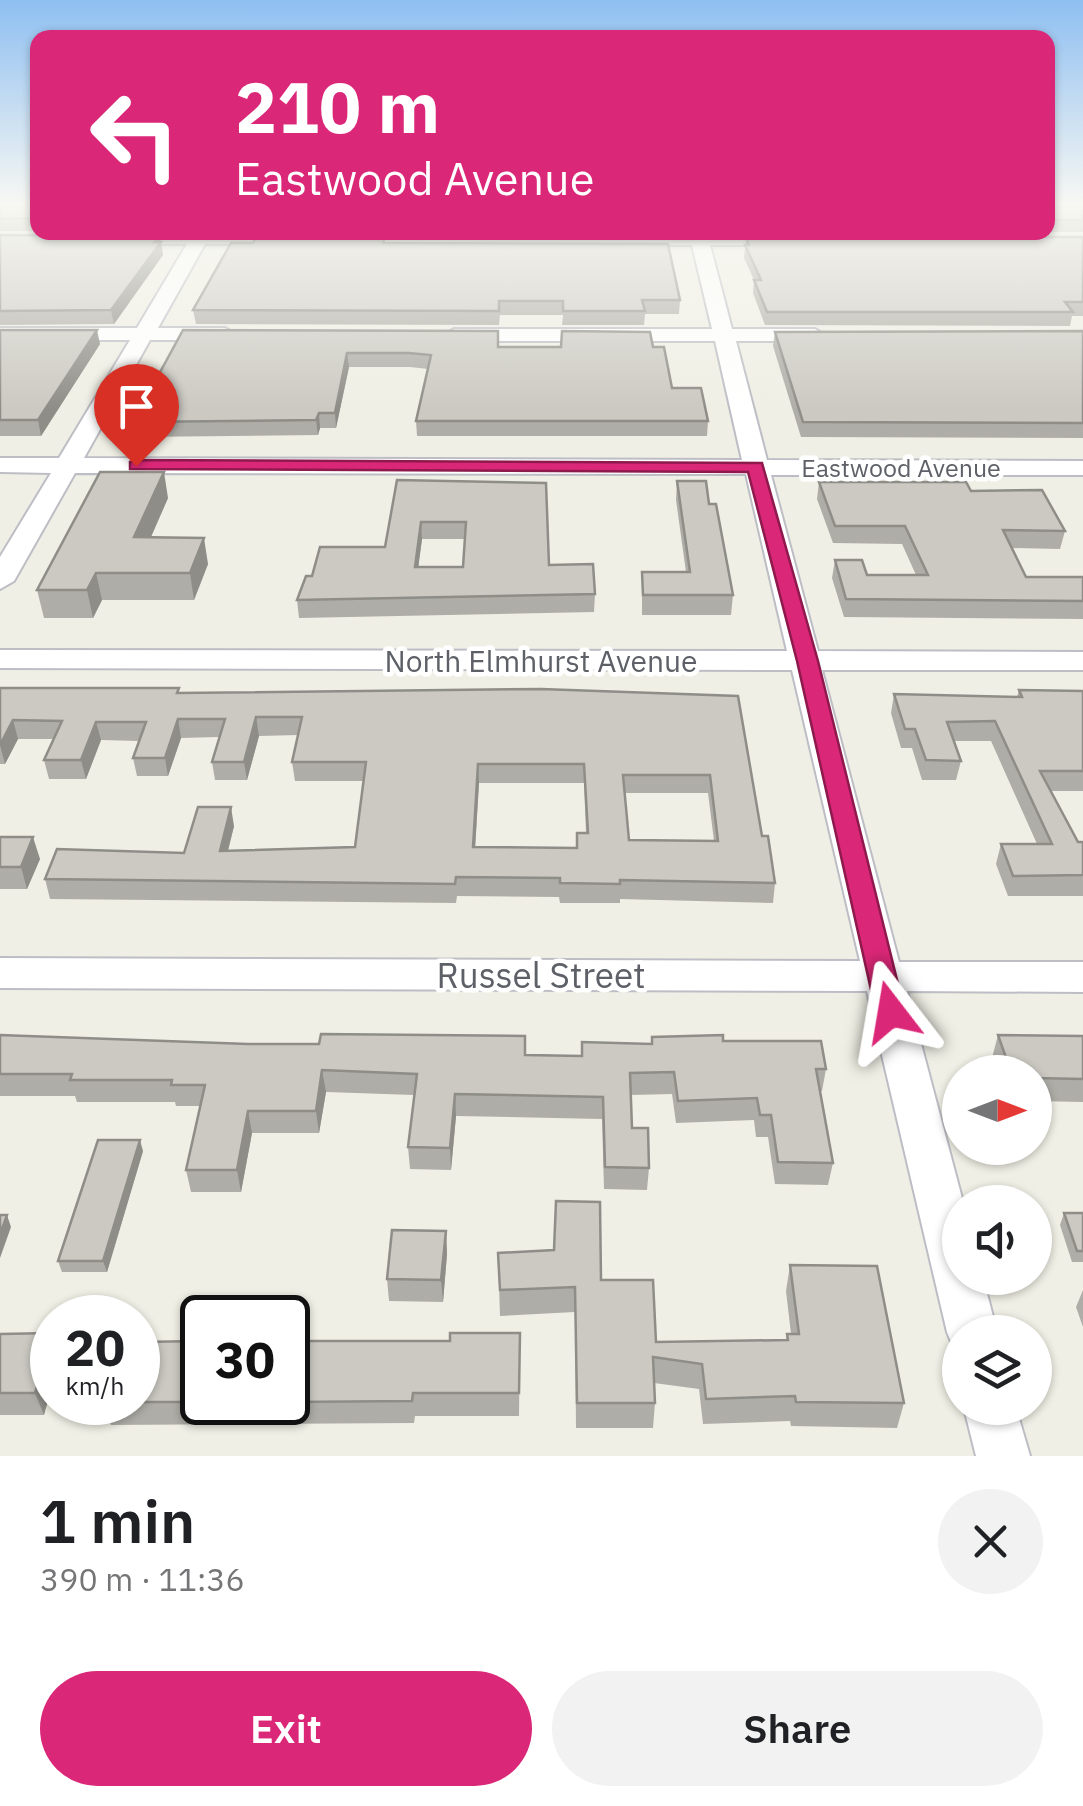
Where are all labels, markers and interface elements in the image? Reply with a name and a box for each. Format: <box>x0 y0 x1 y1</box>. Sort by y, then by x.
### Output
text: 210 m <box>235 61 440 152</box>
icon: left <box>70 70 200 200</box>
text: Eastwood Avenue <box>235 149 594 207</box>
pin <box>94 364 179 467</box>
icon: arrive <box>109 379 164 434</box>
street label: Eastwood Avenue <box>801 451 1001 484</box>
street label: North Elmhurst Avenue <box>385 641 697 680</box>
street label: Russel Street <box>436 952 646 998</box>
position arrow <box>839 960 943 1064</box>
north arrow <box>942 1055 1052 1165</box>
map controls <box>942 1055 1052 1425</box>
button: sound <box>942 1185 1052 1295</box>
speed limit sign: 30 <box>180 1295 310 1425</box>
text: 20 <box>65 1315 125 1380</box>
button: layers <box>942 1315 1052 1425</box>
text: km/h <box>66 1369 124 1402</box>
text: 1 min <box>40 1481 195 1560</box>
button: close <box>938 1489 1043 1594</box>
text: 390 m · 11:36 <box>40 1558 245 1600</box>
button: Exit <box>40 1671 532 1786</box>
button: Share <box>552 1671 1043 1786</box>

